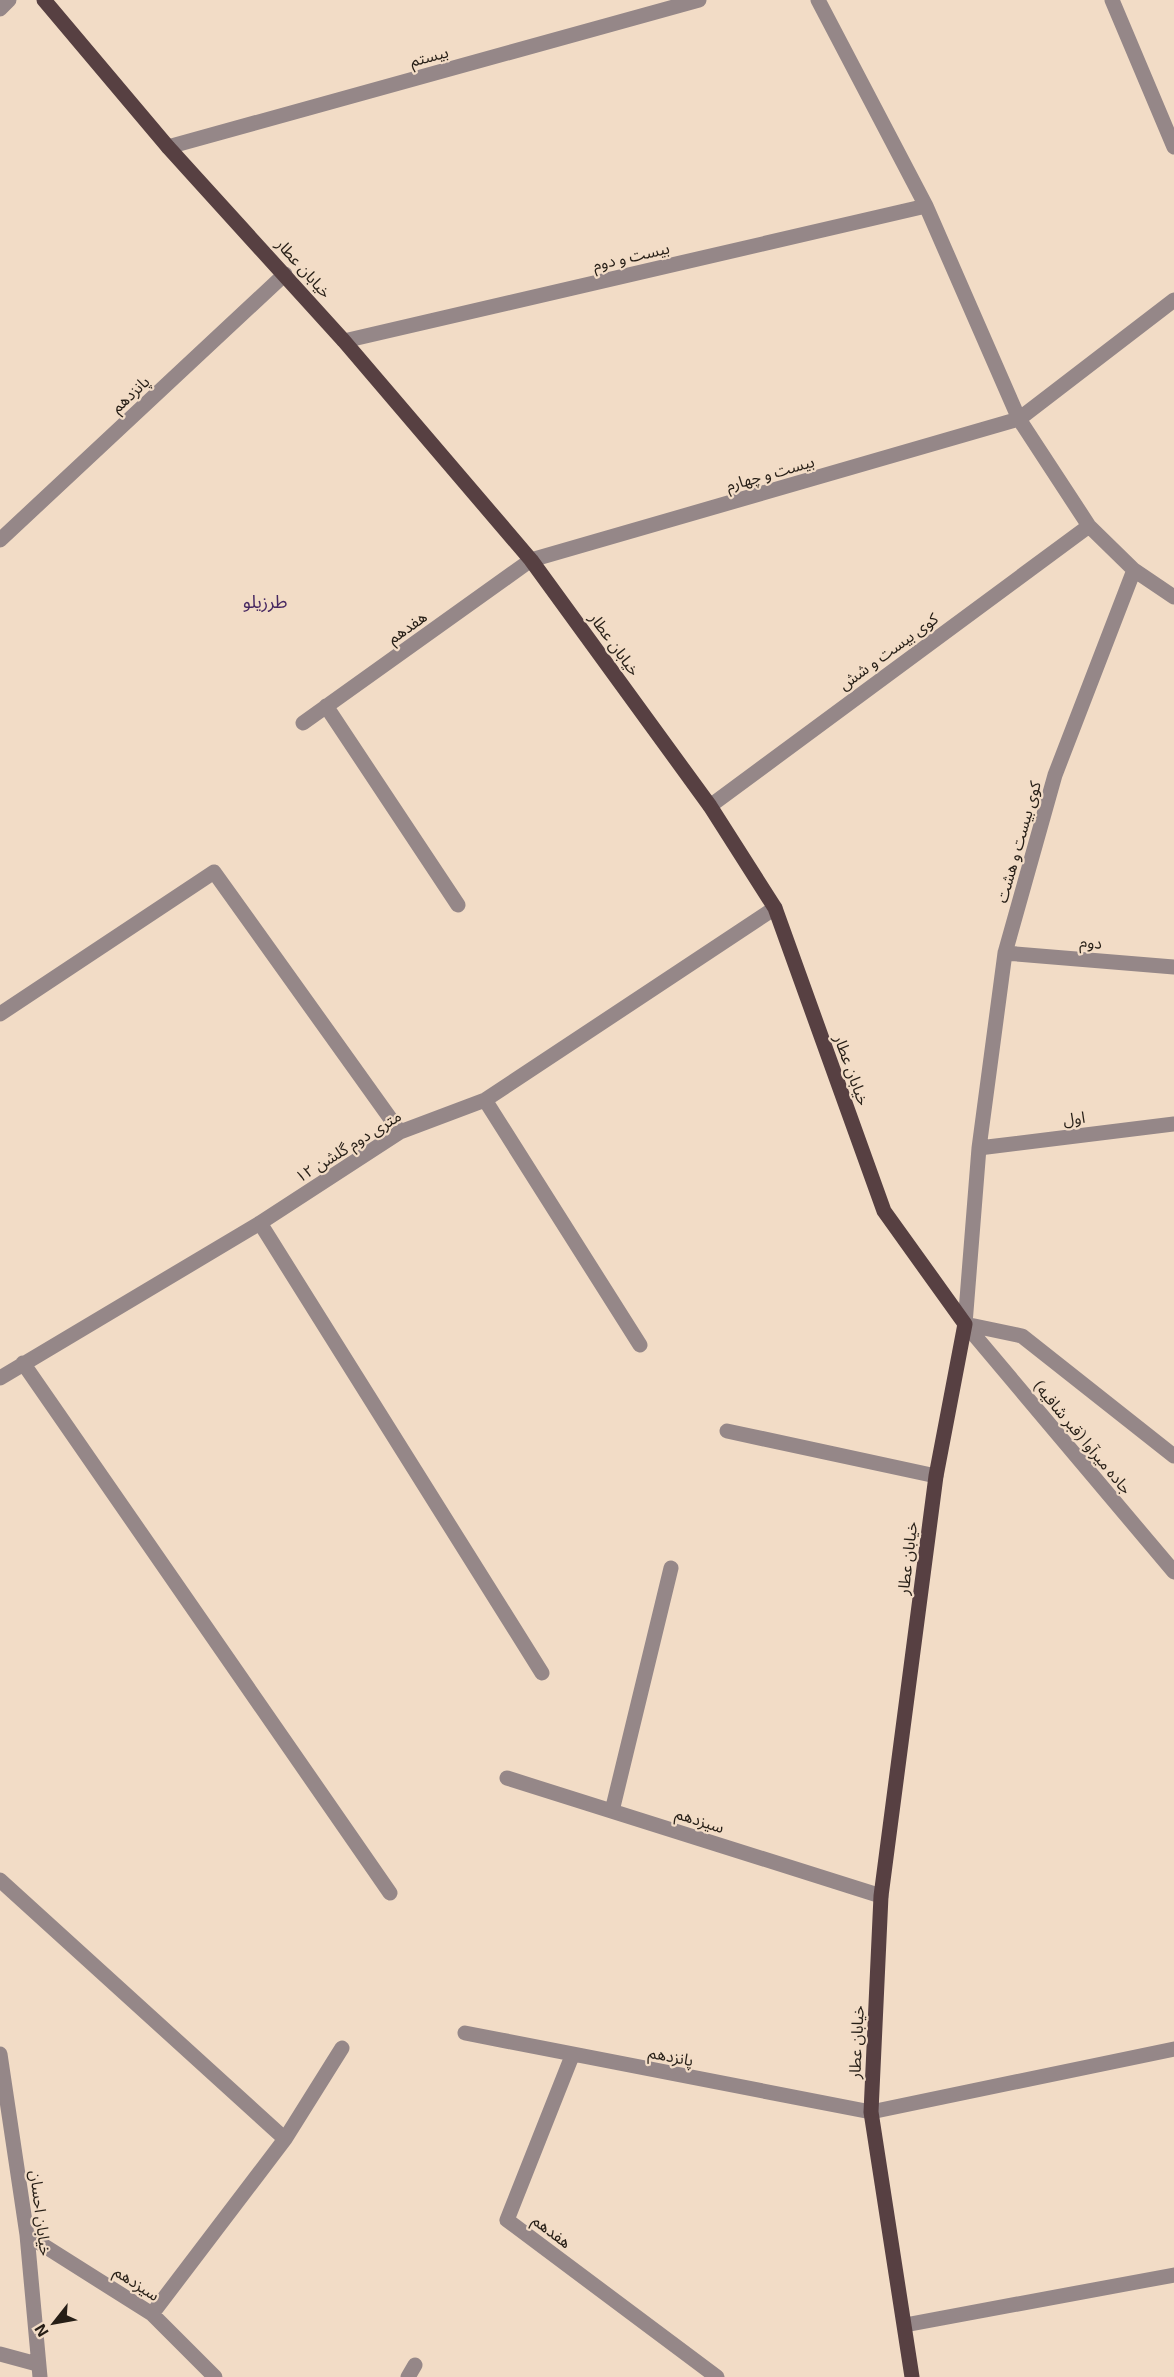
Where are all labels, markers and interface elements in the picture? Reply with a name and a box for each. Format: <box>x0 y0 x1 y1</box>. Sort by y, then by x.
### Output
street label: بیستم <box>408 41 451 74</box>
street label: خیابان عطار <box>271 233 336 302</box>
street label: بیست و دوم <box>591 237 672 277</box>
street label: پانزدهم <box>107 371 155 419</box>
street label: بیست و چهارم <box>724 451 817 498</box>
district label: طرزیلو <box>243 590 287 613</box>
street label: هفدهم <box>383 606 432 650</box>
street label: خیابان عطار <box>585 608 645 680</box>
street label: کوی بیست و شش <box>834 608 942 694</box>
street label: کوی بیست و هشت <box>991 778 1045 905</box>
street label: دوم <box>1079 931 1103 956</box>
street label: خیابان عطار <box>830 1031 874 1108</box>
street label: ۱۲ متری دوم گلشن <box>291 1105 406 1189</box>
street label: اول <box>1062 1107 1086 1130</box>
street label: جاده میرآوا (قبر شافیه) <box>1030 1376 1136 1498</box>
street label: خیابان عطار <box>892 1520 921 1597</box>
street label: سیزدهم <box>672 1803 727 1840</box>
street label: خیابان عطار <box>844 2005 868 2080</box>
street label: پانزدهم <box>646 2042 695 2073</box>
street label: خیابان احسان <box>26 2169 56 2257</box>
street label: هفدهم <box>527 2210 576 2255</box>
street label: سیزدهم <box>109 2261 163 2308</box>
north arrow <box>24 2293 84 2353</box>
text: N <box>30 2321 52 2341</box>

